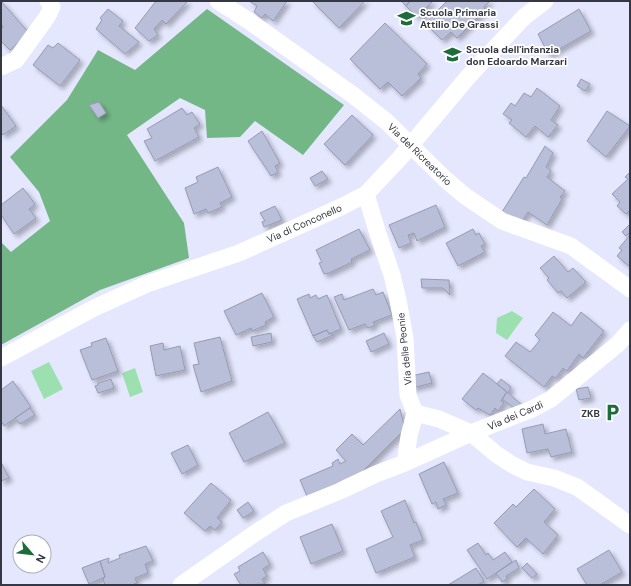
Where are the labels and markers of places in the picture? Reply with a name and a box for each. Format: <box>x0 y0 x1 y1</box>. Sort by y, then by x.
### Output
place label: Scuola Primaria Attilio De Grassi <box>420 6 499 31</box>
school or university icon: Scuola Primaria Attilio De Grassi <box>397 8 417 28</box>
place label: Scuola dell'infanzia don Edoardo Marzari <box>466 43 567 68</box>
school or university icon: Scuola dell'infanzia don Edoardo Marzari <box>443 45 463 65</box>
parking icon: ZKB <box>603 403 623 423</box>
place label: ZKB <box>581 407 600 420</box>

